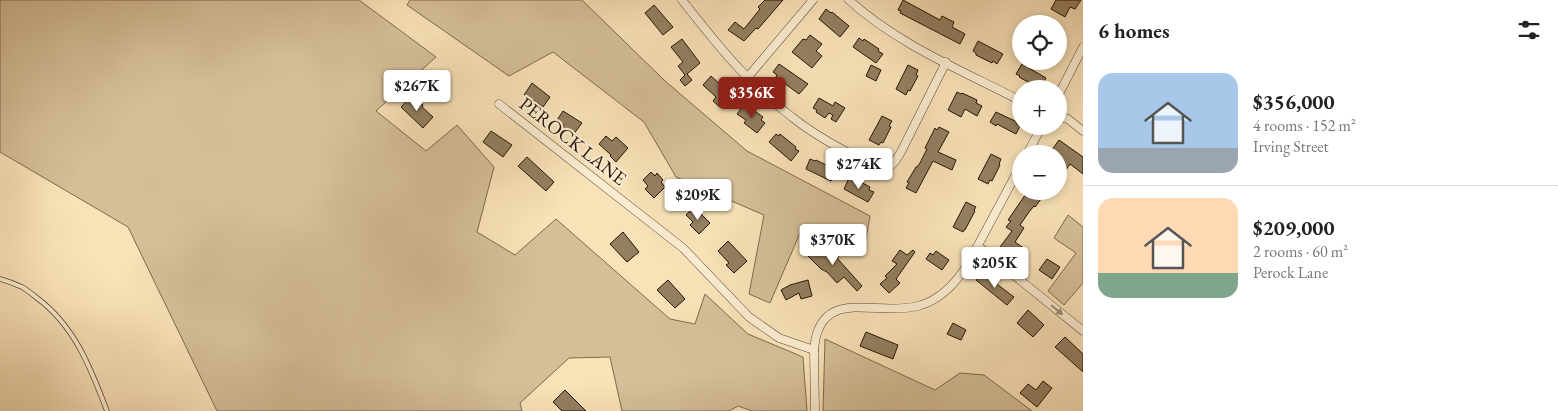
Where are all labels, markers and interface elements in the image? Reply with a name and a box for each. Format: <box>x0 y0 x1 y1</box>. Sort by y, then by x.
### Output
map controls <box>1012 15 1067 200</box>
button: locate <box>1012 15 1067 70</box>
icon: filters <box>1515 16 1543 44</box>
text: 6 homes <box>1098 17 1170 44</box>
pin: $267K <box>382 70 452 112</box>
text: $267K <box>395 75 439 96</box>
pin: $356K <box>717 76 787 119</box>
button: + <box>1012 80 1067 135</box>
text: $356K <box>730 82 774 103</box>
text: $356,000 <box>1253 88 1335 115</box>
street label: PEROCK LANE <box>514 91 632 191</box>
icon: home <box>1138 93 1198 153</box>
text: 4 rooms · 152 m² <box>1253 115 1356 136</box>
text: Irving Street <box>1253 136 1328 157</box>
button: − <box>1012 145 1067 200</box>
pin: $274K <box>824 148 894 190</box>
text: $274K <box>837 153 881 174</box>
pin: $209K <box>663 178 733 221</box>
text: $209K <box>676 184 720 205</box>
text: $209,000 <box>1253 214 1335 241</box>
icon: home <box>1138 218 1198 278</box>
pin: $370K <box>798 224 868 266</box>
text: $370K <box>811 229 855 250</box>
text: 2 rooms · 60 m² <box>1253 241 1348 262</box>
pin: $205K <box>960 246 1030 289</box>
text: $205K <box>973 252 1017 273</box>
text: Perock Lane <box>1253 262 1328 283</box>
one-way arrow <box>1050 305 1063 316</box>

